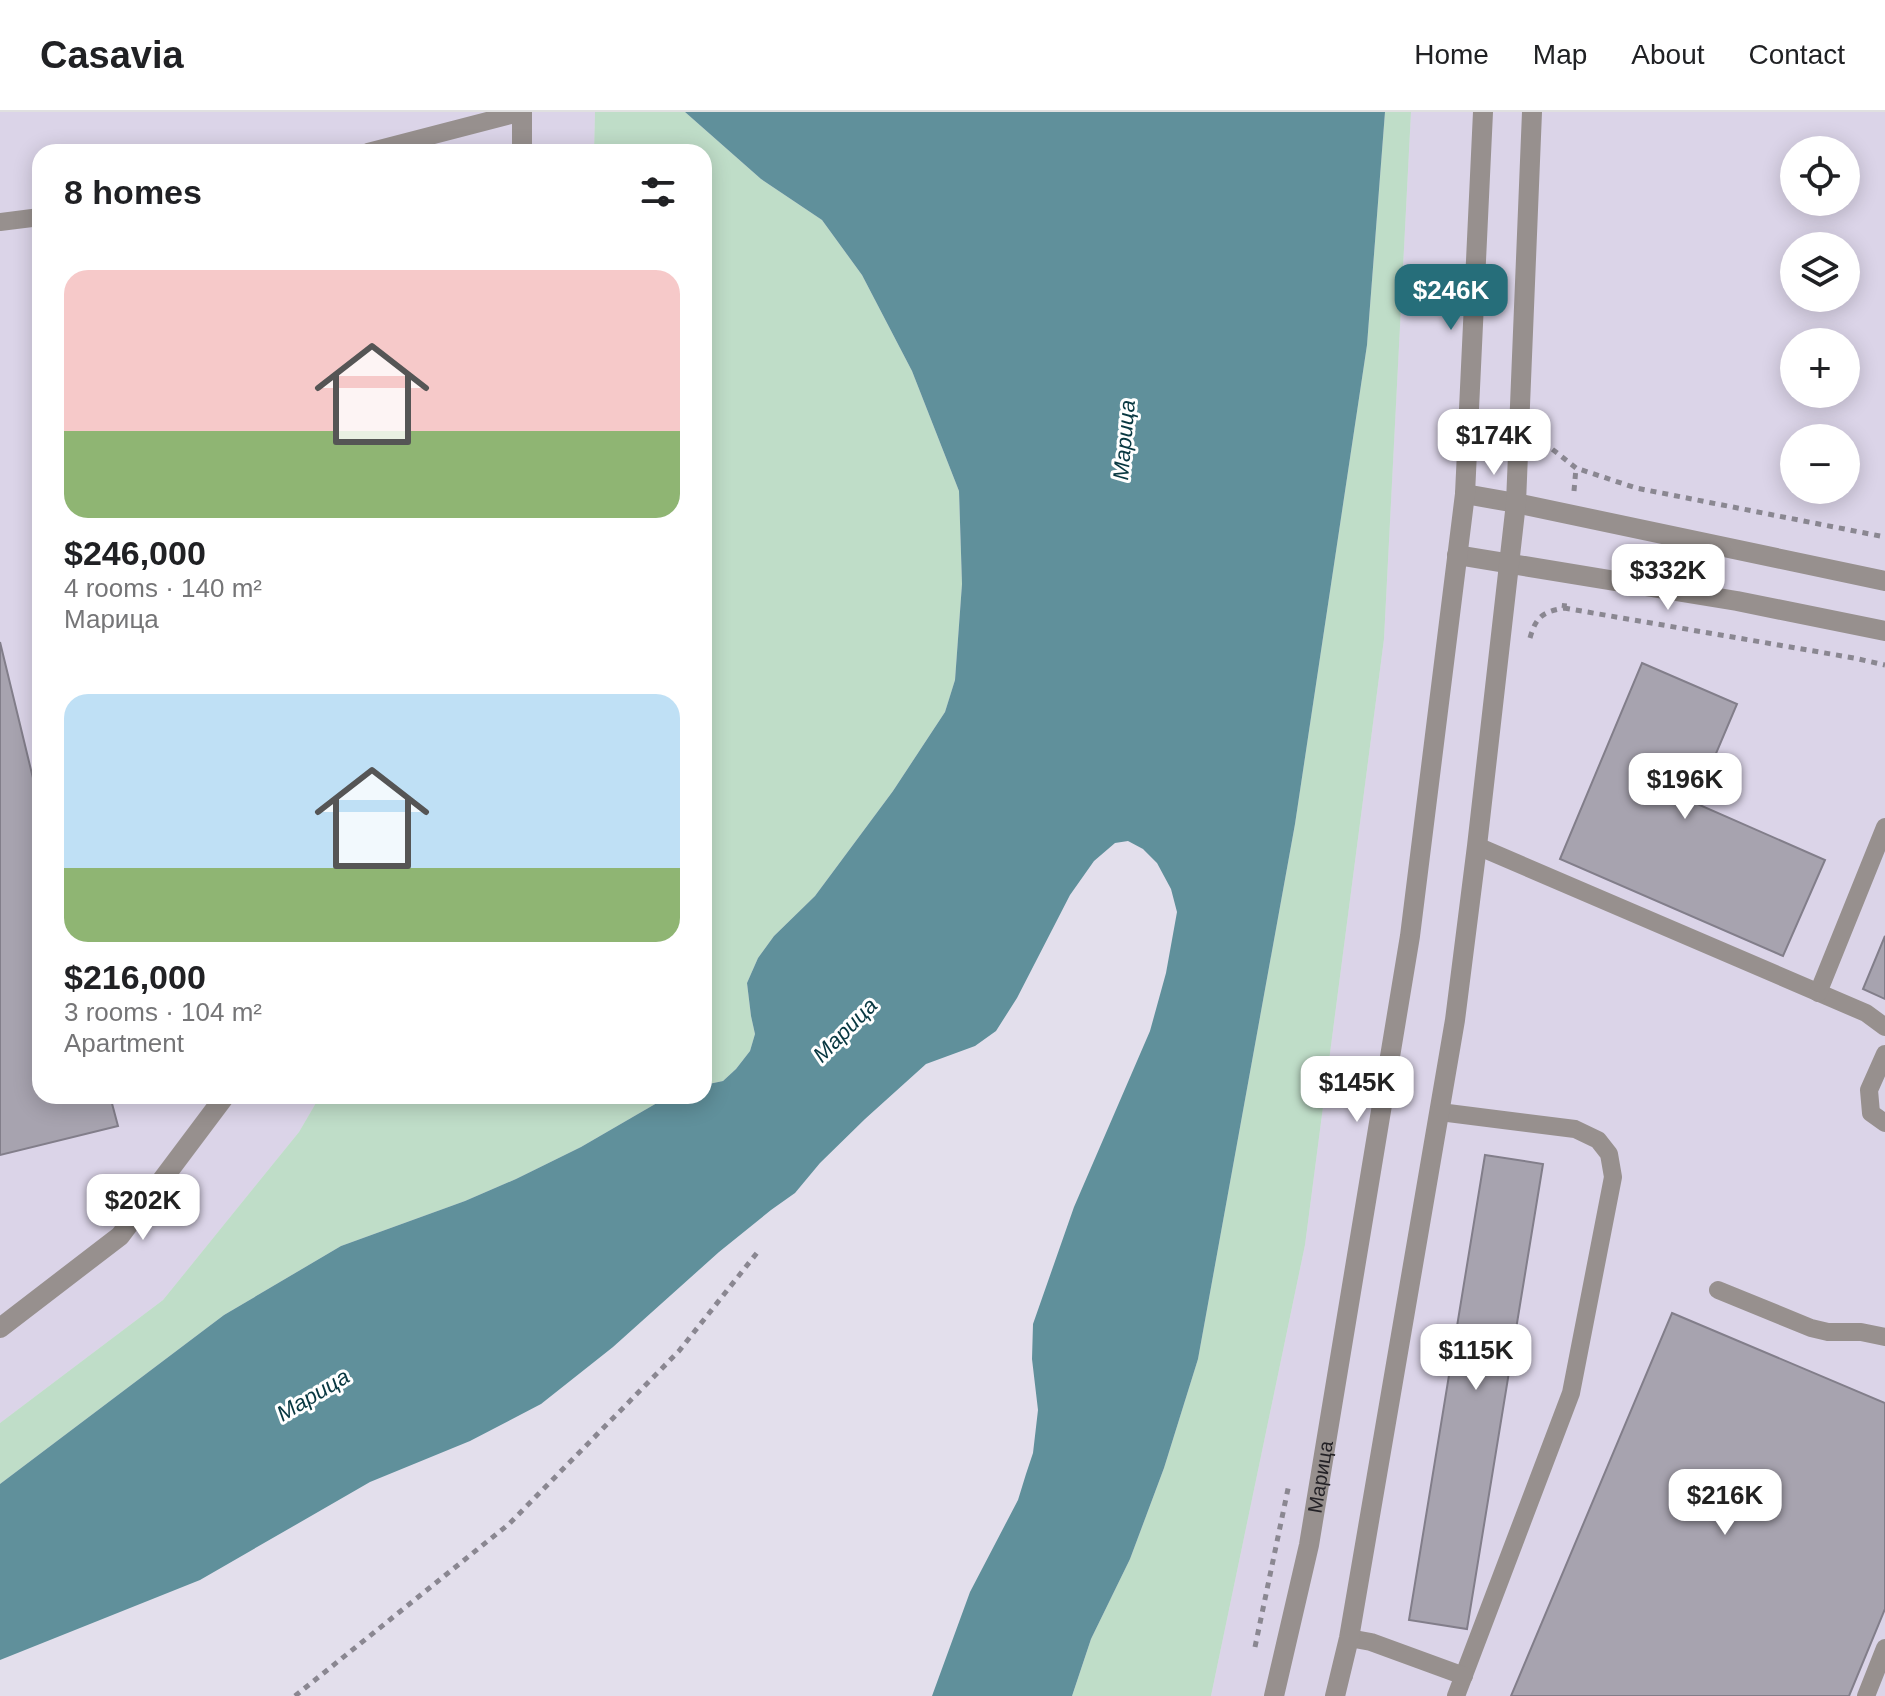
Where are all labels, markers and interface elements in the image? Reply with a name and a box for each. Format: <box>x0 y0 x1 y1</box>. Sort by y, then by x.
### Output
text: Casavia <box>40 34 184 76</box>
text: Home <box>1414 39 1489 70</box>
text: Map <box>1533 39 1587 70</box>
text: About <box>1631 39 1705 70</box>
text: Contact <box>1749 39 1845 70</box>
map controls <box>1780 136 1860 504</box>
button: locate <box>1780 136 1860 216</box>
icon: filters <box>636 170 680 214</box>
text: 8 homes <box>64 173 202 211</box>
button: layers <box>1780 232 1860 312</box>
pin: $246K <box>1395 264 1507 332</box>
text: $246K <box>1413 275 1489 305</box>
icon: home <box>300 322 444 466</box>
button: + <box>1780 328 1860 408</box>
water label: Марица <box>1108 399 1140 481</box>
pin: $174K <box>1438 409 1550 477</box>
text: $174K <box>1456 420 1532 450</box>
button: − <box>1780 424 1860 504</box>
text: $246,000 <box>64 534 206 572</box>
pin: $332K <box>1612 544 1724 612</box>
text: $332K <box>1630 555 1706 585</box>
text: 4 rooms · 140 m² <box>64 573 262 603</box>
text: Марица <box>64 604 159 634</box>
icon: home <box>300 746 444 890</box>
pin: $196K <box>1629 753 1741 821</box>
text: $196K <box>1647 764 1723 794</box>
text: $216,000 <box>64 958 206 996</box>
water label: Марица <box>808 993 882 1067</box>
text: 3 rooms · 104 m² <box>64 997 262 1027</box>
text: Apartment <box>64 1028 184 1058</box>
pin: $145K <box>1301 1056 1413 1124</box>
text: $145K <box>1319 1067 1395 1097</box>
pin: $202K <box>87 1174 199 1242</box>
text: $202K <box>105 1185 181 1215</box>
pin: $115K <box>1420 1324 1532 1392</box>
text: $115K <box>1438 1335 1514 1365</box>
water label: Марица <box>272 1364 354 1426</box>
street label: Марица <box>1303 1438 1337 1515</box>
pin: $216K <box>1669 1469 1781 1537</box>
text: $216K <box>1687 1480 1763 1510</box>

